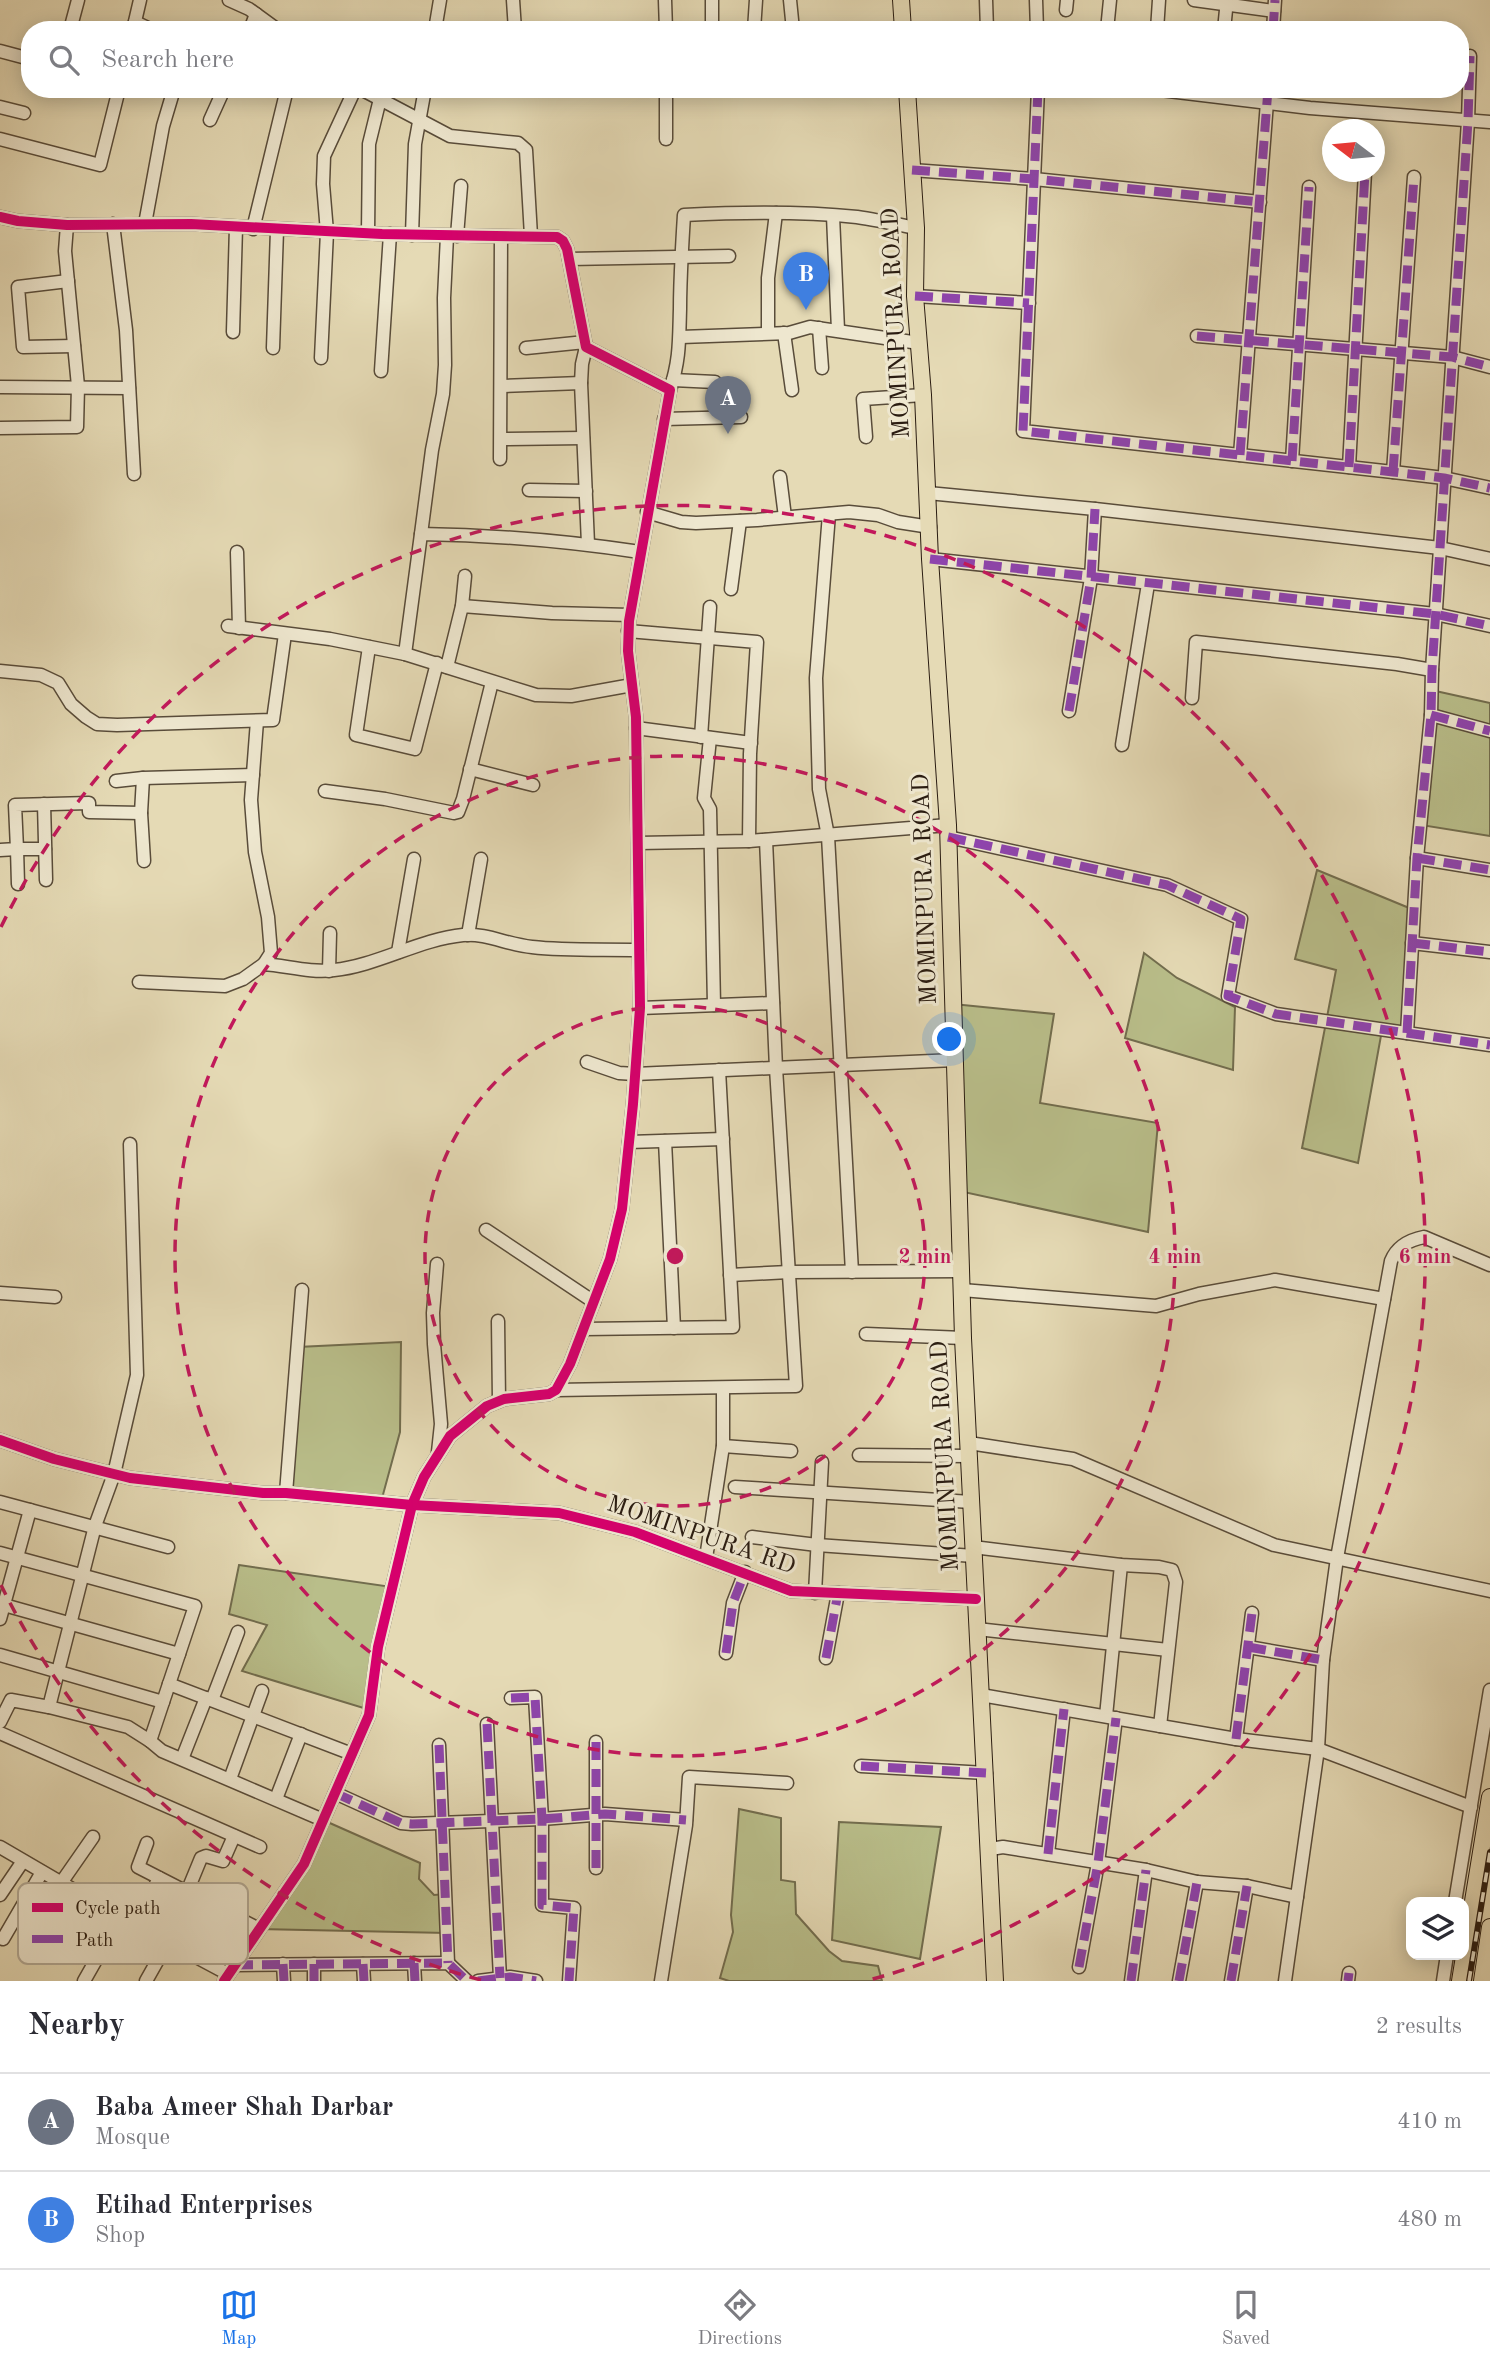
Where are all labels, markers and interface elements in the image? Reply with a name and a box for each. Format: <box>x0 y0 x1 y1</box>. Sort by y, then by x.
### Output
search box <box>21 21 1469 98</box>
icon: search <box>45 41 83 79</box>
text: Search here <box>101 47 234 73</box>
north arrow <box>1322 119 1385 182</box>
street label: MOMINPURA ROAD <box>879 207 915 439</box>
pin: B <box>783 252 829 310</box>
pin: A <box>705 376 751 434</box>
street label: MOMINPURA ROAD <box>910 773 942 1005</box>
your location <box>932 1022 966 1056</box>
centre of rings <box>663 1244 687 1268</box>
text: 2 min <box>899 1247 951 1268</box>
text: 4 min <box>1149 1247 1201 1268</box>
text: 6 min <box>1399 1247 1451 1268</box>
street label: MOMINPURA ROAD <box>928 1340 964 1572</box>
street label: MOMINPURA RD <box>604 1492 798 1580</box>
legend <box>18 1883 248 1964</box>
map controls <box>1406 1897 1469 1960</box>
button: layers <box>1406 1897 1469 1960</box>
text: Cycle path <box>75 1900 161 1919</box>
text: Path <box>75 1932 113 1951</box>
text: Nearby <box>28 2011 125 2041</box>
text: 2 results <box>1376 2015 1462 2038</box>
text: Baba Ameer Shah Darbar <box>95 2095 393 2121</box>
text: A <box>42 2110 60 2133</box>
text: 410 m <box>1397 2110 1462 2133</box>
text: Mosque <box>95 2126 170 2149</box>
text: Etihad Enterprises <box>95 2193 312 2219</box>
text: B <box>43 2208 59 2231</box>
text: 480 m <box>1397 2208 1462 2231</box>
text: Shop <box>95 2224 145 2247</box>
tab: Map <box>220 2286 258 2351</box>
tab: Directions <box>698 2286 782 2351</box>
tab: Saved <box>1222 2286 1270 2351</box>

